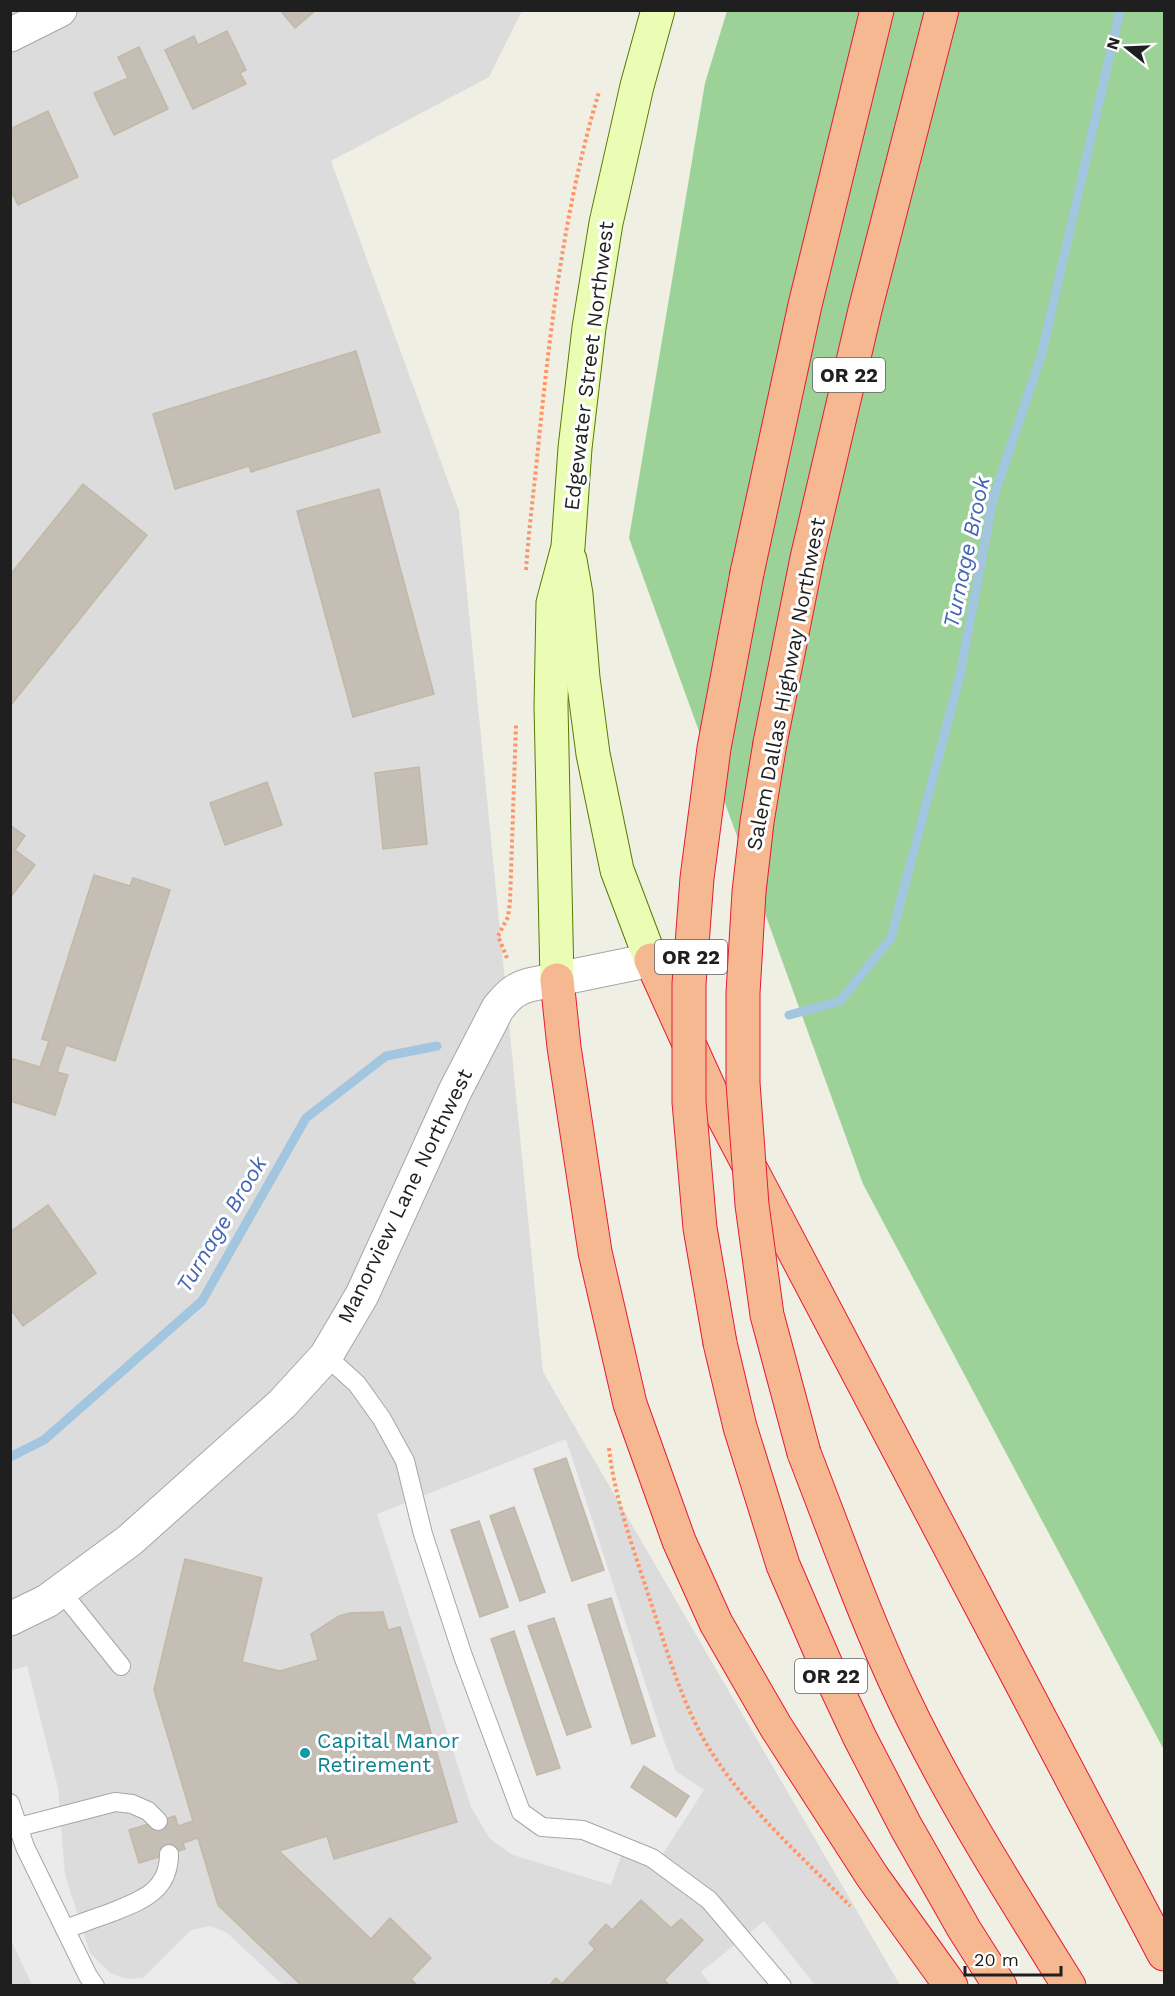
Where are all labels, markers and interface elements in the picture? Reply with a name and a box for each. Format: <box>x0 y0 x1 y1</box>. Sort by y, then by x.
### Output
north arrow <box>1097 18 1157 78</box>
text: N <box>1102 35 1124 52</box>
street label: Edgewater Street Northwest <box>558 220 619 512</box>
road number: OR 22 <box>813 358 885 392</box>
water label: Turnage Brook <box>938 473 995 630</box>
street label: Salem Dallas Highway Northwest <box>741 515 830 852</box>
road number: OR 22 <box>655 940 727 974</box>
street label: Manorview Lane Northwest <box>332 1064 477 1327</box>
water label: Turnage Brook <box>171 1151 272 1297</box>
road number: OR 22 <box>795 1659 867 1693</box>
place label: Capital Manor Retirement <box>317 1728 460 1777</box>
marker: Capital Manor Retirement <box>298 1746 312 1760</box>
scale bar <box>965 1939 1061 1977</box>
text: 20 m <box>974 1949 1019 1970</box>

